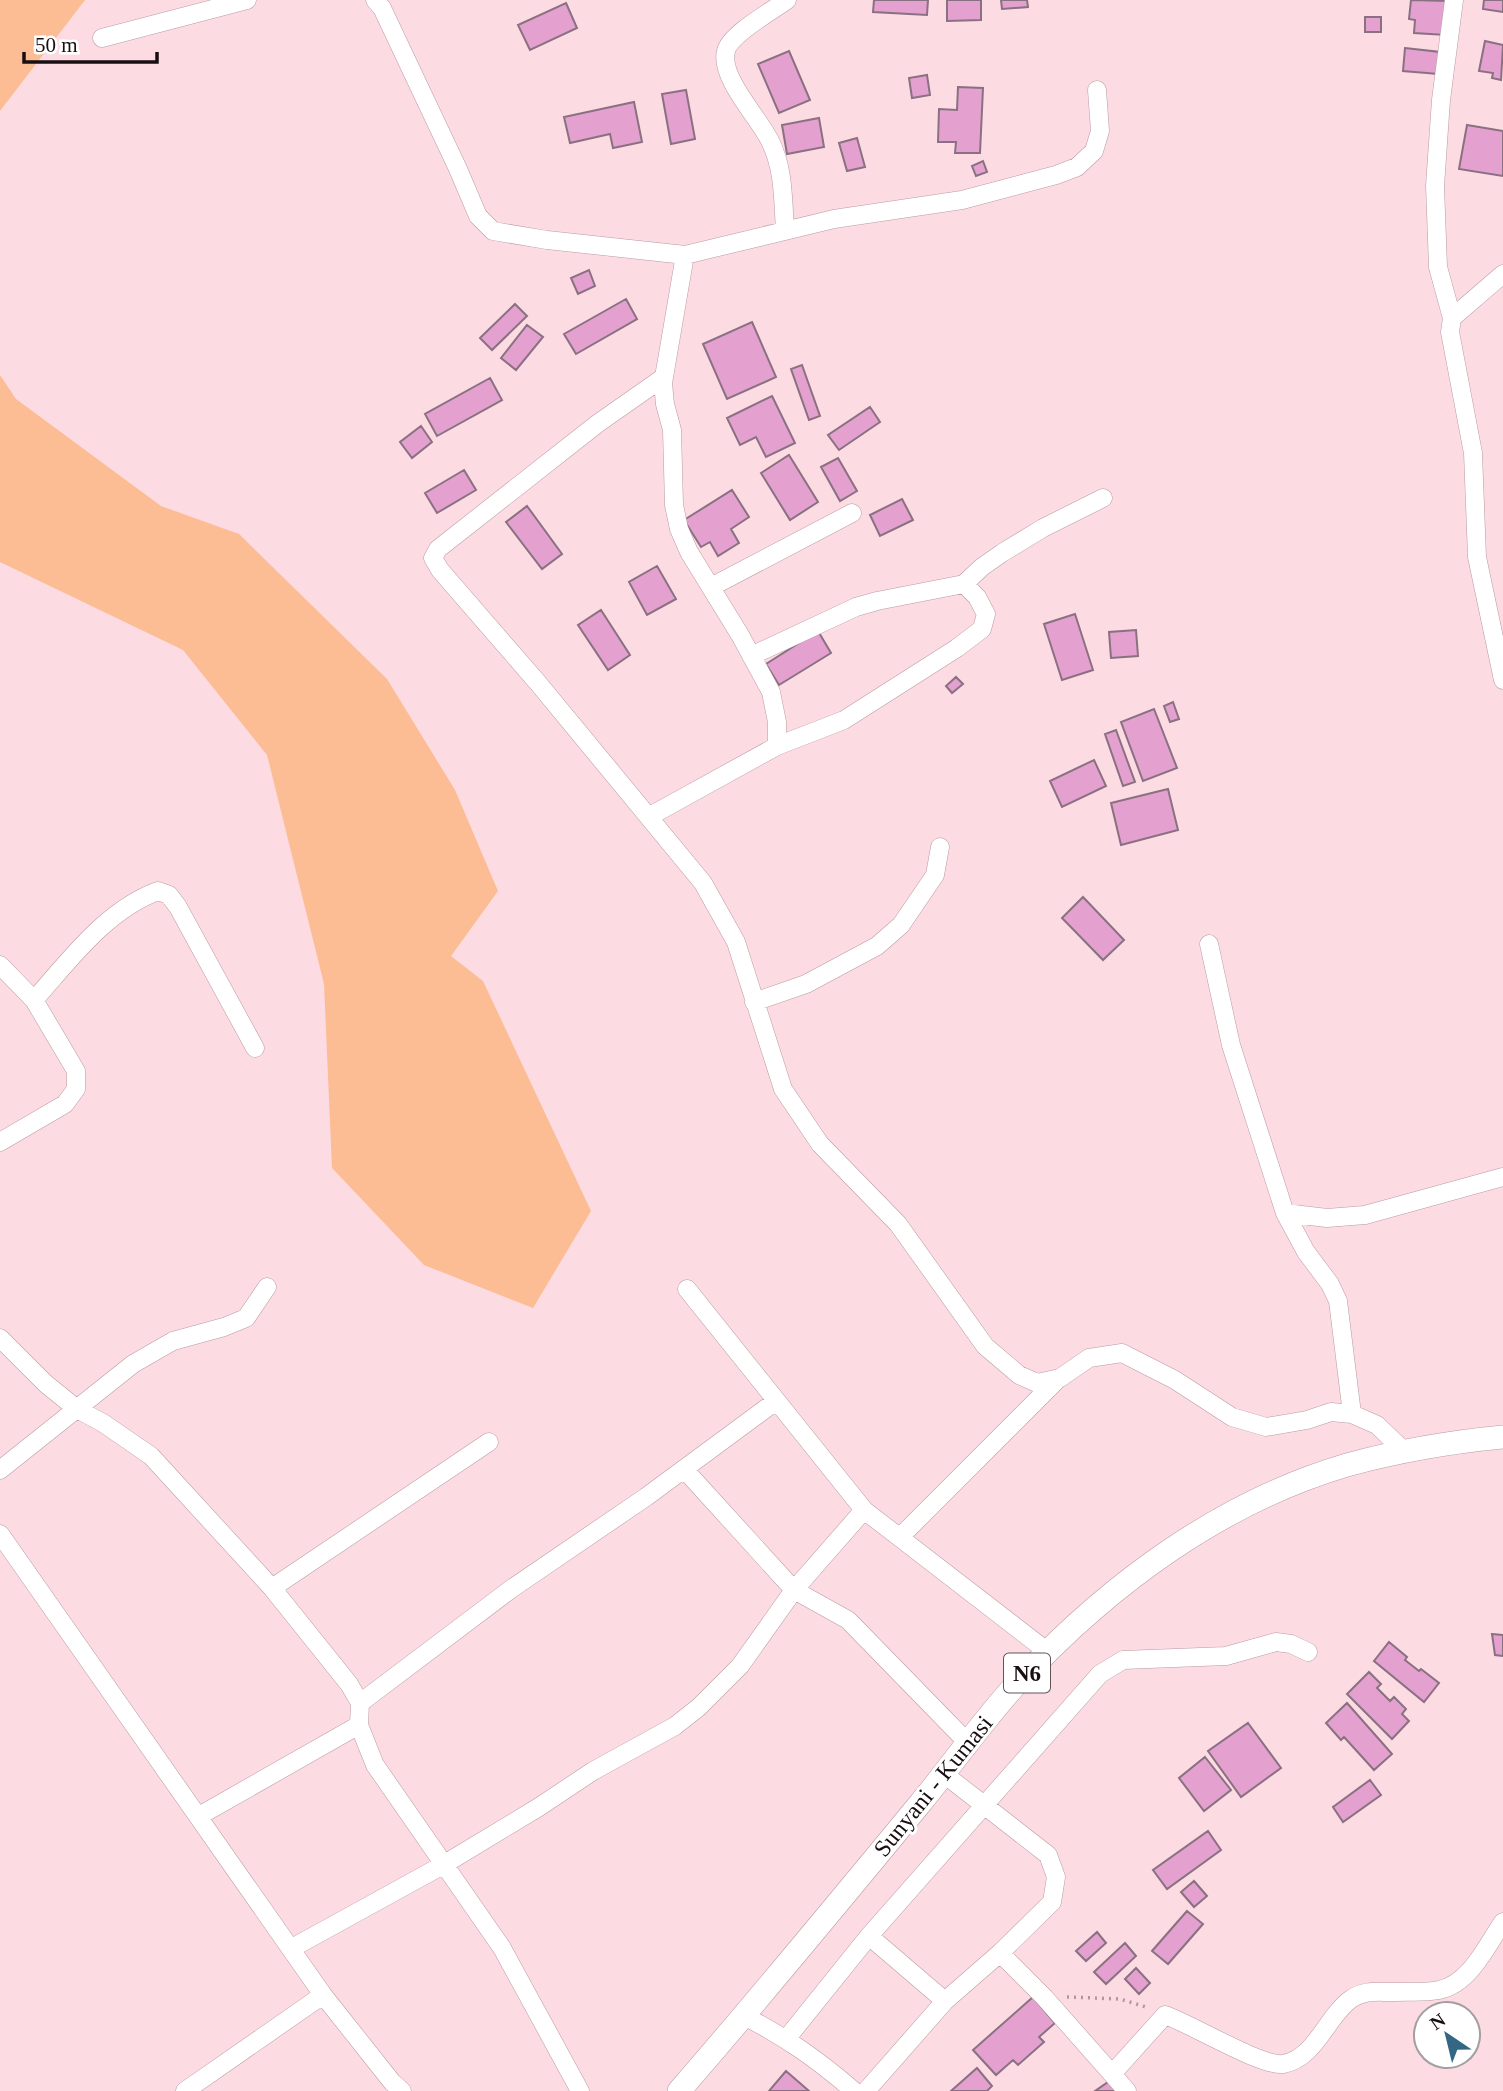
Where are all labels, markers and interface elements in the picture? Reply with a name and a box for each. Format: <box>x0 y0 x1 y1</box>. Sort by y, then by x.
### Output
scale bar <box>24 21 158 65</box>
text: 50 m <box>35 33 78 57</box>
road number: N6 <box>1004 1654 1050 1692</box>
street label: Sunyani - Kumasi <box>868 1710 998 1862</box>
north arrow <box>1412 2000 1482 2070</box>
text: N <box>1426 2009 1449 2034</box>

